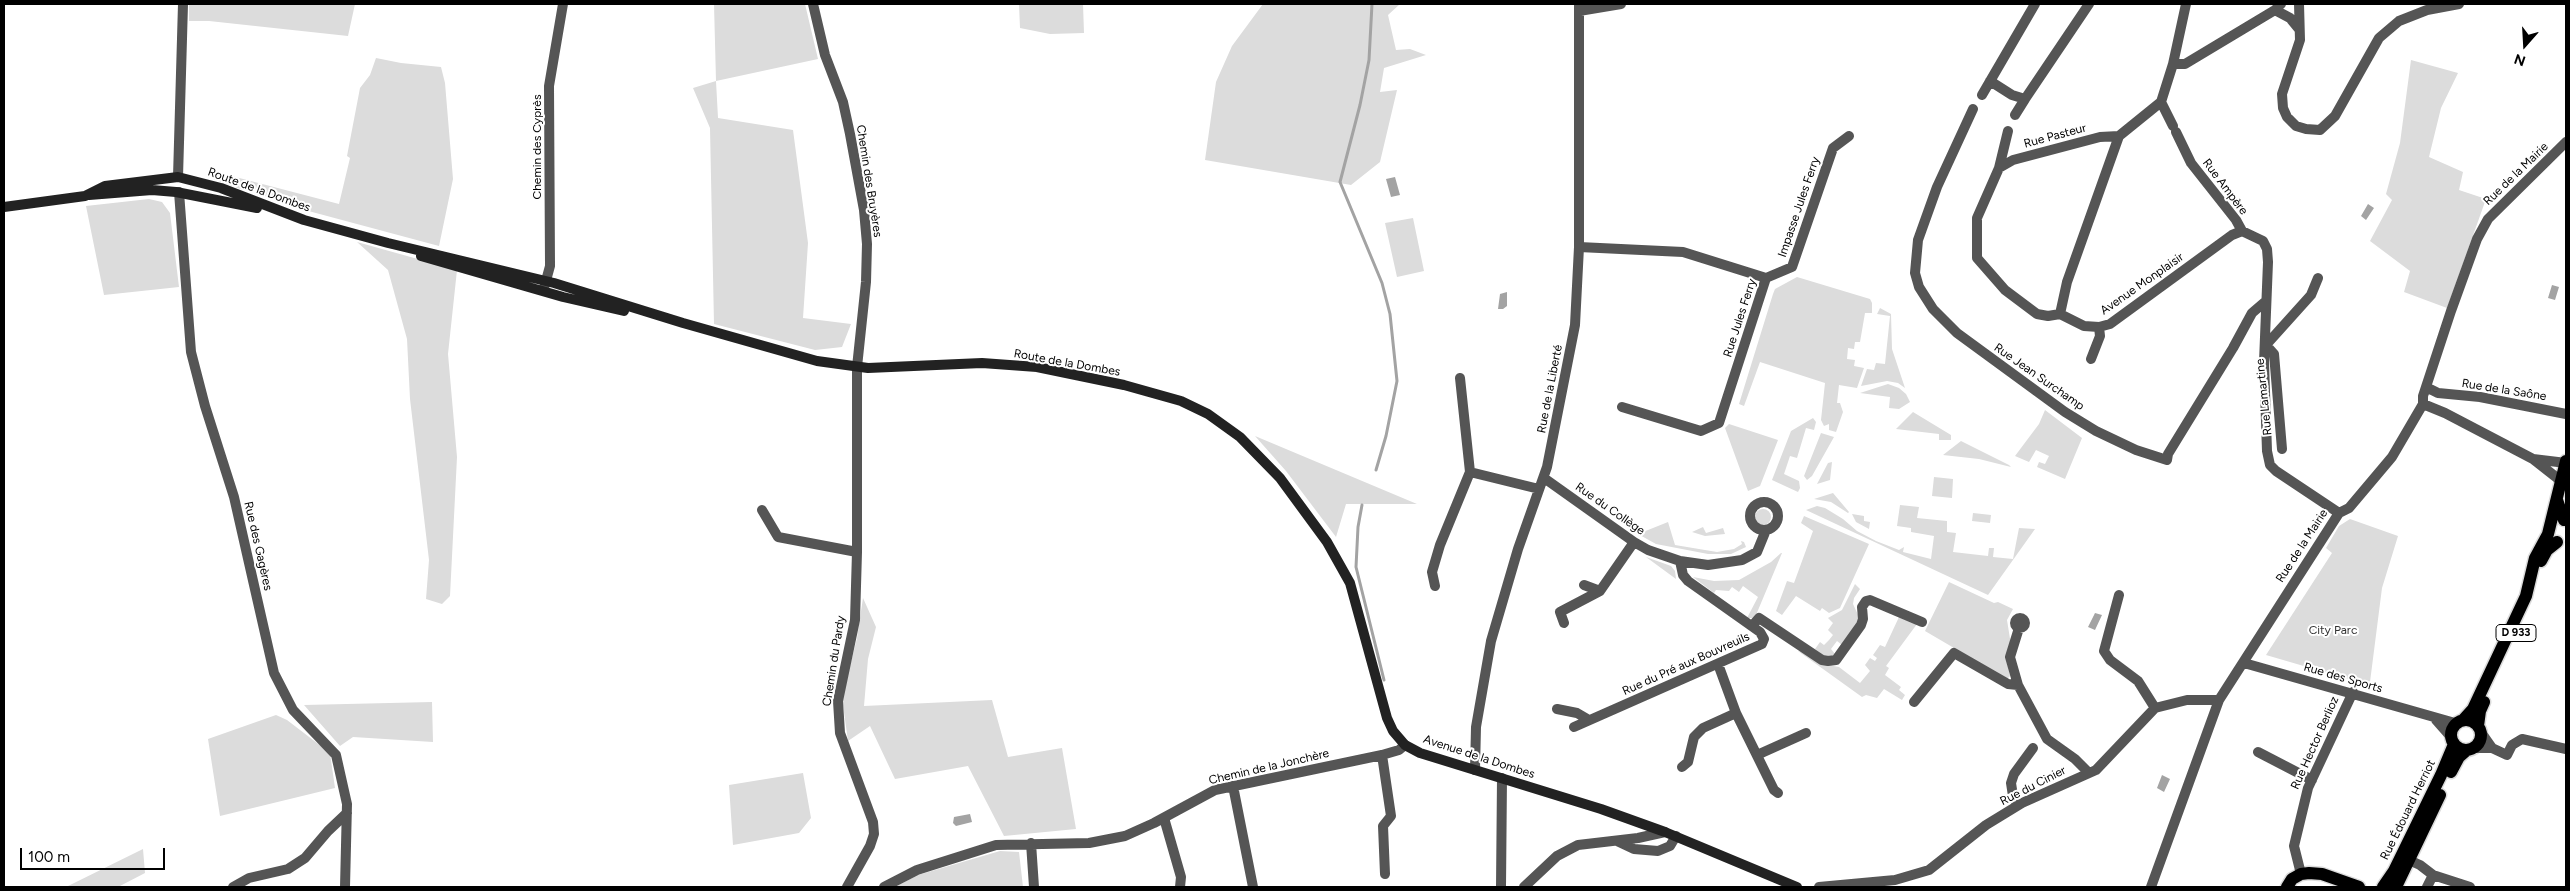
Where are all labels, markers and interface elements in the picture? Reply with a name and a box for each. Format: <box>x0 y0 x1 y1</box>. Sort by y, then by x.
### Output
north arrow <box>2500 20 2550 70</box>
text: N <box>2512 50 2528 69</box>
street label: Chemin des Cyprès <box>530 95 544 199</box>
street label: Rue Pasteur <box>2022 121 2088 151</box>
street label: Chemin des Bruyères <box>853 124 885 238</box>
street label: Rue de la Mairie <box>2481 139 2551 209</box>
street label: Impasse Jules Ferry <box>1775 155 1823 259</box>
street label: Rue Ampère <box>2199 156 2251 218</box>
street label: Route de la Dombes <box>206 165 312 215</box>
street label: Avenue Monplaisir <box>2098 250 2186 318</box>
street label: Rue Jules Ferry <box>1721 277 1759 359</box>
street label: Rue Jean Surchamp <box>1991 340 2087 414</box>
street label: Rue de la Liberté <box>1534 344 1566 434</box>
street label: Route de la Dombes <box>1013 347 1121 379</box>
street label: Rue Lamartine <box>2253 358 2275 436</box>
street label: Rue de la Saône <box>2461 376 2547 404</box>
street label: Rue du Collège <box>1573 480 1647 538</box>
street label: Rue des Gagères <box>241 500 275 592</box>
street label: Rue de la Mairie <box>2273 507 2331 585</box>
street label: Chemin du Pardy <box>820 615 848 707</box>
park label: City Parc <box>2309 623 2357 637</box>
road number: D 933 <box>2496 624 2536 641</box>
street label: Rue du Pré aux Bouvreuils <box>1620 629 1752 699</box>
street label: Rue des Sports <box>2302 660 2384 696</box>
street label: Rue Hector Berlioz <box>2288 694 2342 792</box>
street label: Avenue de la Dombes <box>1421 732 1537 782</box>
street label: Chemin de la Jonchère <box>1207 746 1331 788</box>
street label: Rue Édouard Herriot <box>2377 758 2439 862</box>
street label: Rue du Cinier <box>1998 763 2068 809</box>
scale bar <box>22 838 168 870</box>
text: 100 m <box>28 848 70 866</box>

